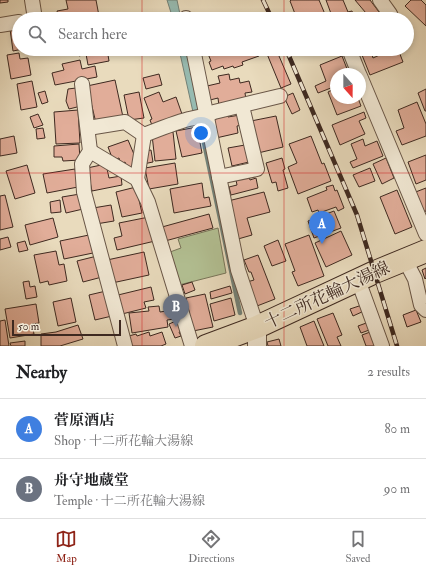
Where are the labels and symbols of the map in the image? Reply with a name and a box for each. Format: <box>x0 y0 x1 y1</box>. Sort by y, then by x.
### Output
north arrow <box>330 68 366 104</box>
your location <box>191 123 211 143</box>
pin: A <box>309 211 335 244</box>
street label: 十二所花輪大湯線 <box>261 257 393 333</box>
pin: B <box>163 294 189 327</box>
scale bar <box>12 318 121 337</box>

